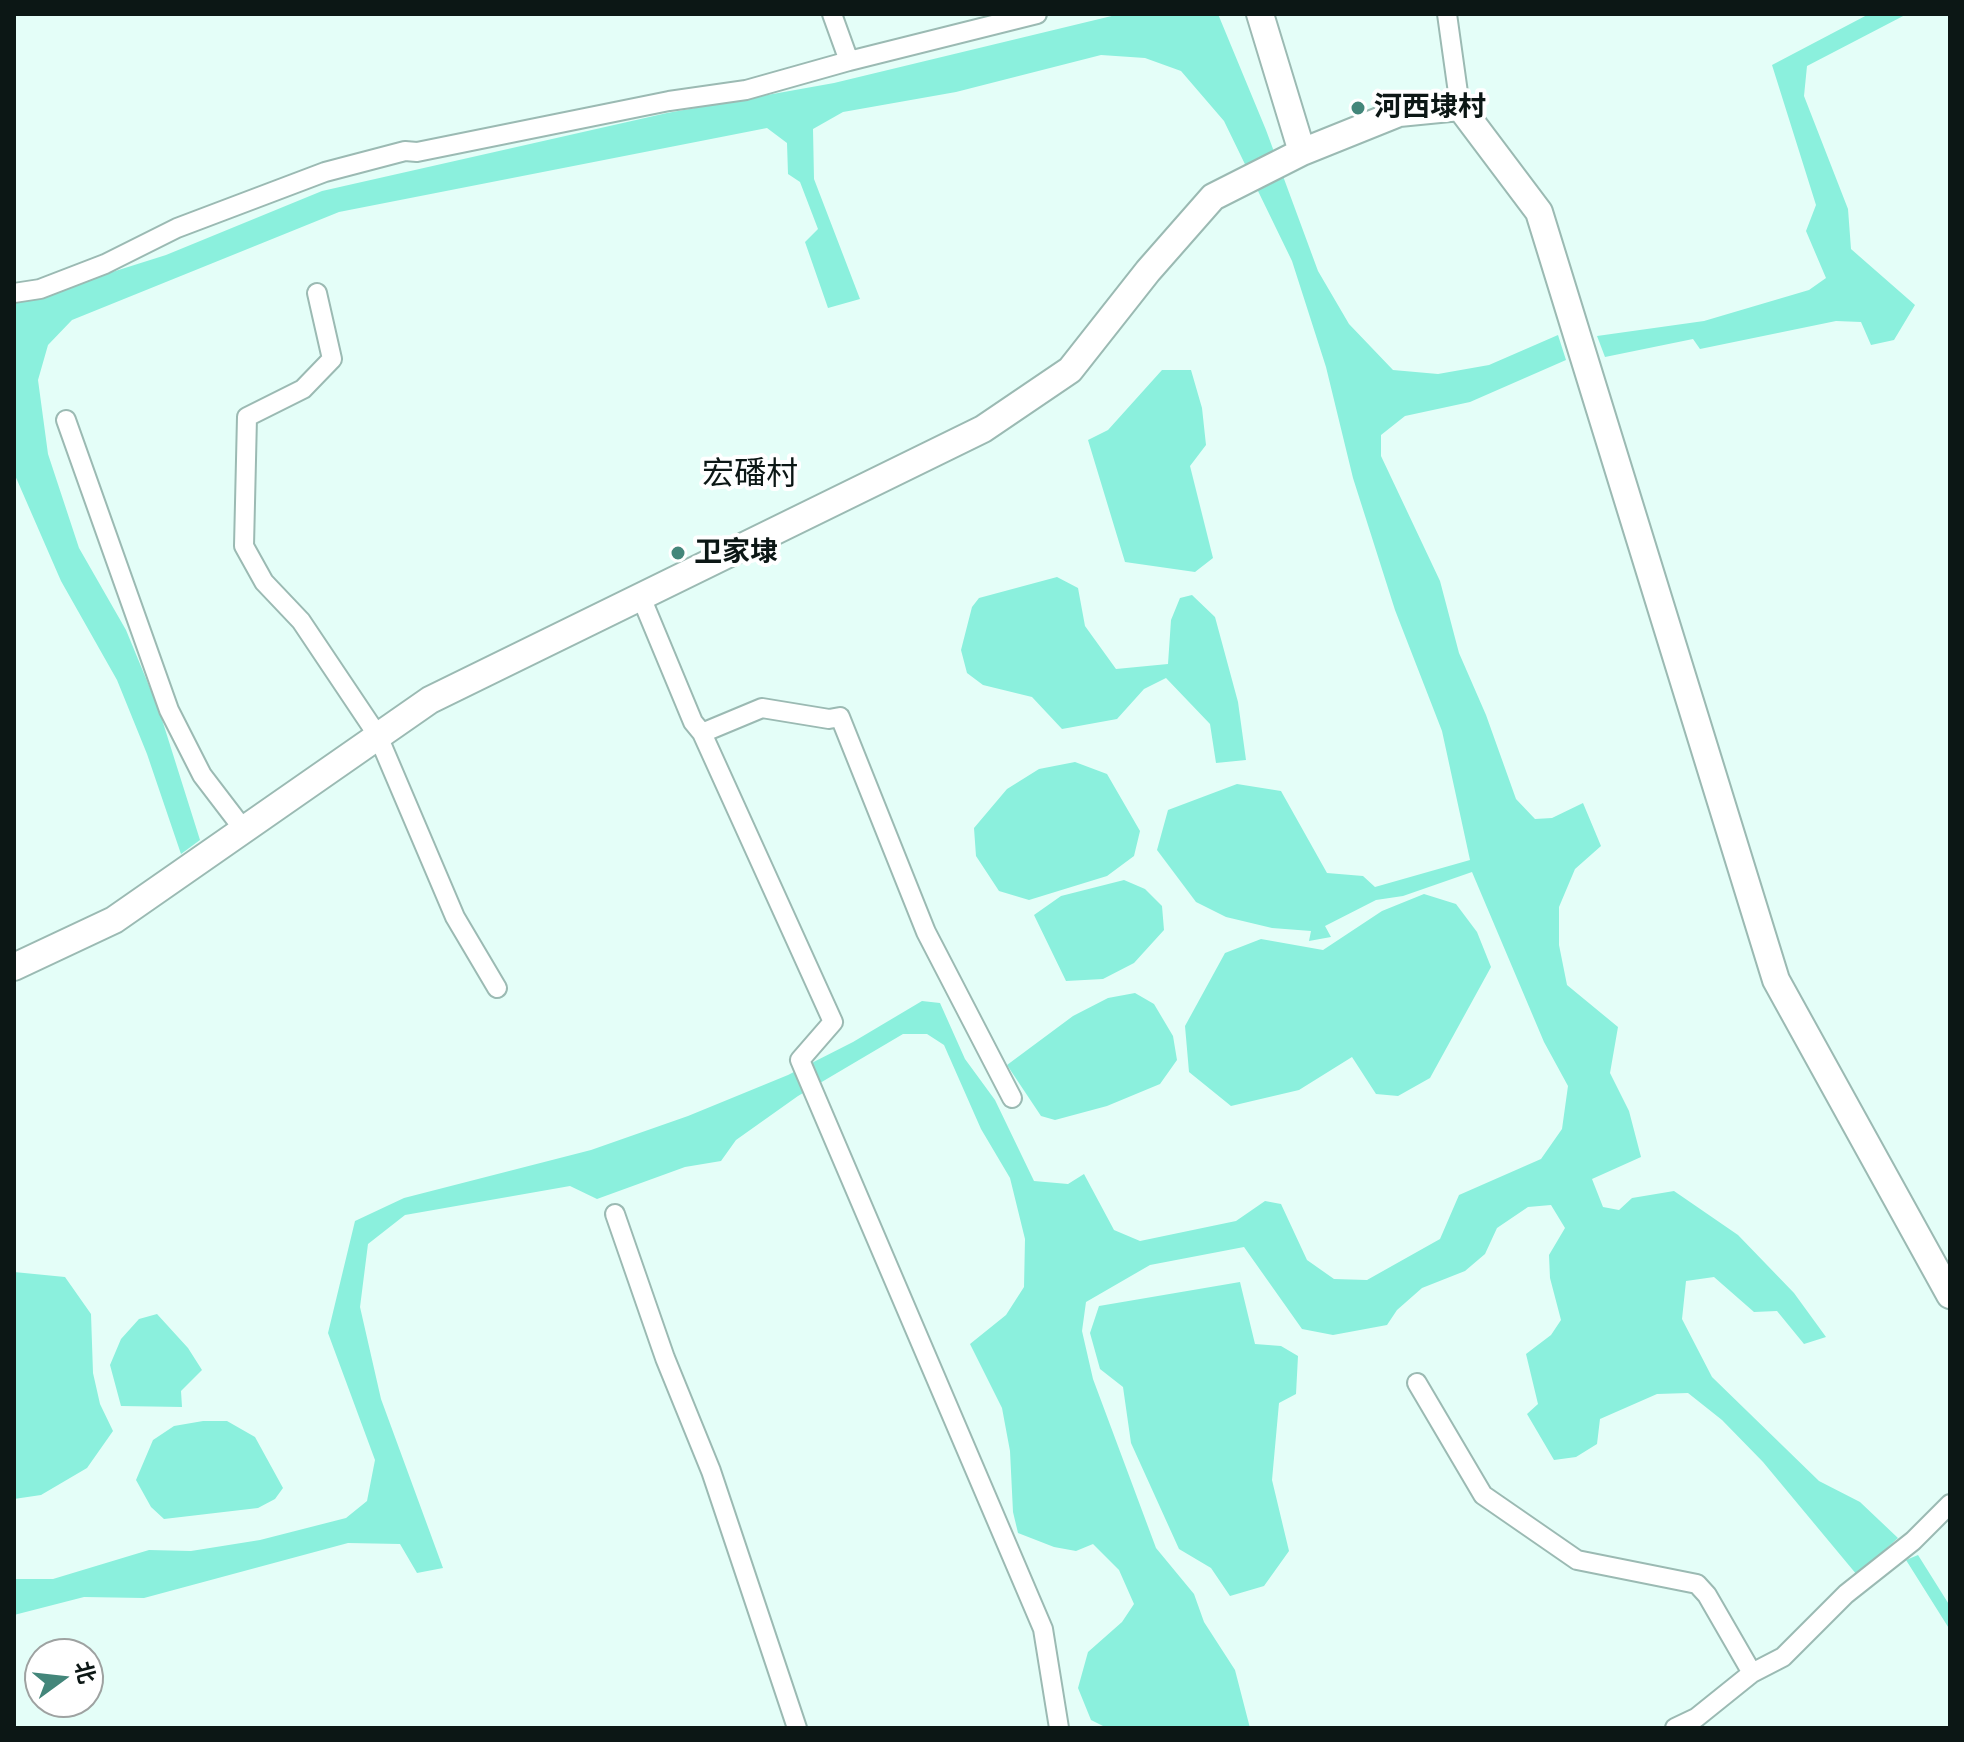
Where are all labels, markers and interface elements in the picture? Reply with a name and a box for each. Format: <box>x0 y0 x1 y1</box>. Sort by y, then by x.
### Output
place label: 河西埭村 <box>1374 91 1486 125</box>
marker: 河西埭村 <box>1349 99 1367 117</box>
district label: 宏磻村 <box>702 455 798 493</box>
place label: 卫家埭 <box>694 536 778 570</box>
marker: 卫家埭 <box>669 544 687 562</box>
north arrow <box>24 1638 104 1718</box>
text: 北 <box>69 1658 102 1687</box>

